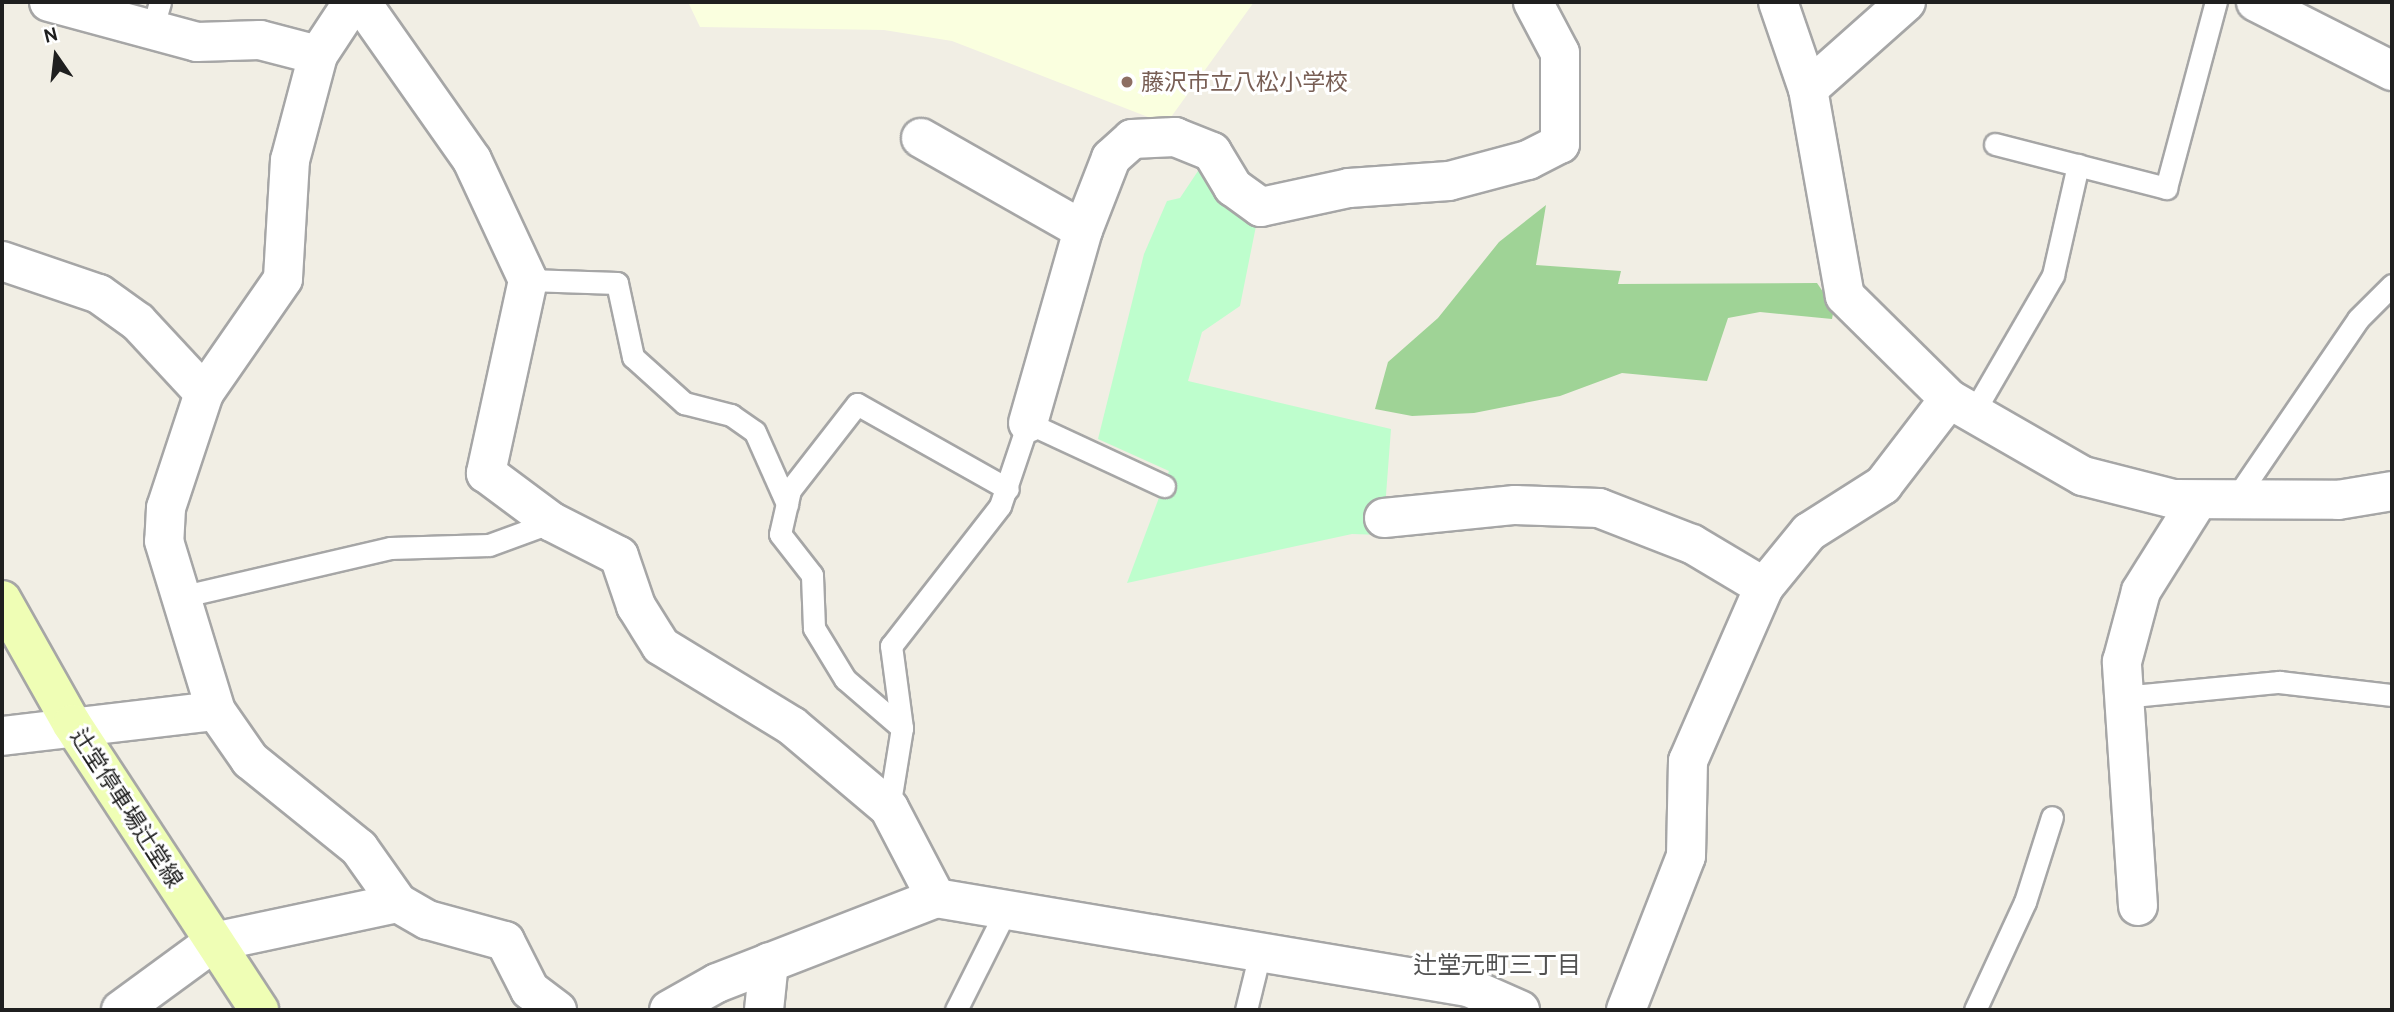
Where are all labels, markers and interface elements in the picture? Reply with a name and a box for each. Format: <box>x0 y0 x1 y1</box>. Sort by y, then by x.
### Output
north arrow <box>21 21 91 91</box>
text: N <box>41 22 60 48</box>
place label: 藤沢市立八松小学校 <box>1141 68 1348 96</box>
marker: 藤沢市立八松小学校 <box>1119 74 1135 90</box>
street label: 辻堂停車場辻堂線 <box>65 723 189 893</box>
district label: 辻堂元町三丁目 <box>1413 951 1581 979</box>

